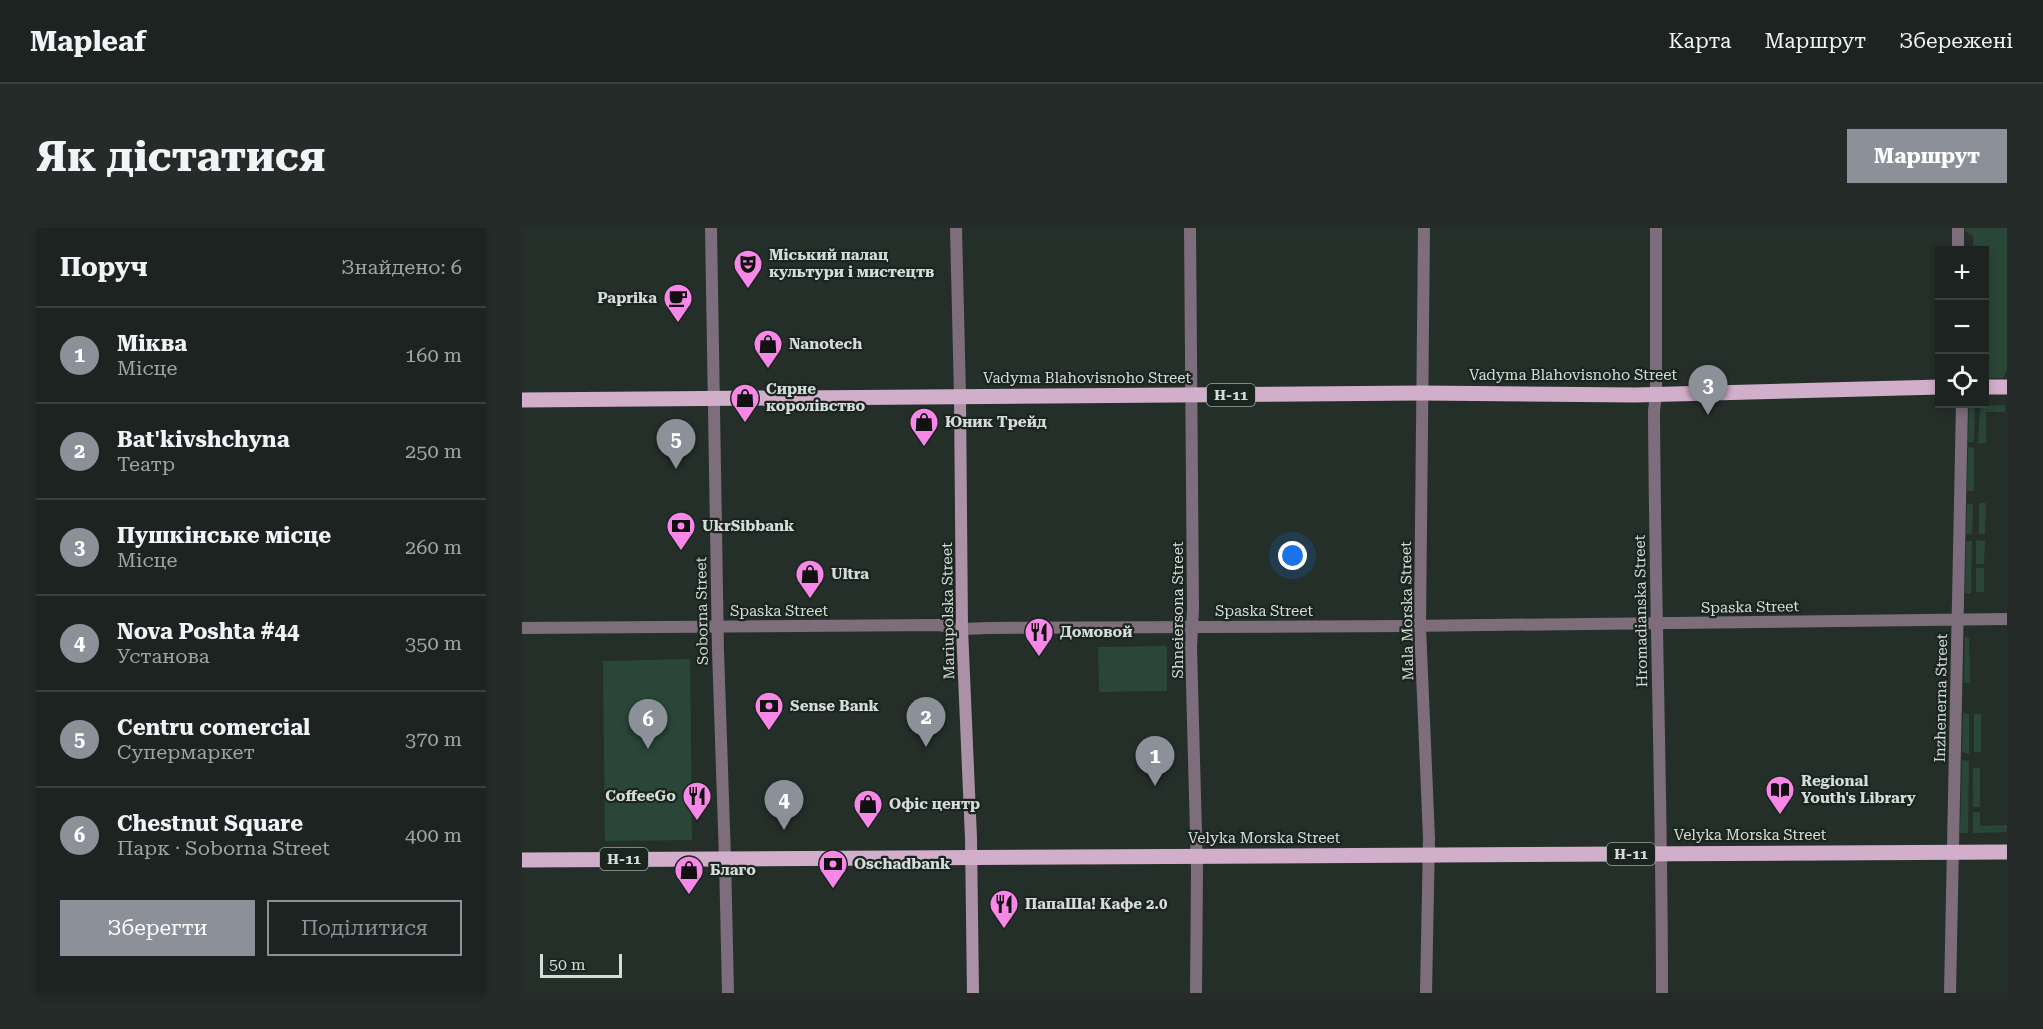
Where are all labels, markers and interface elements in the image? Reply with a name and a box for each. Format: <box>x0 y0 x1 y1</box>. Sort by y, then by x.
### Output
text: Mapleaf <box>30 25 146 58</box>
text: Карта <box>1669 29 1731 53</box>
text: Маршрут <box>1764 29 1866 53</box>
text: Збережені <box>1899 29 2013 53</box>
button: Маршрут <box>1847 129 2007 183</box>
text: Як дістатися <box>36 132 325 181</box>
place label: Міський палац культури і мистецтв <box>769 246 934 281</box>
map controls <box>1935 246 1989 408</box>
button: + <box>1935 246 1989 300</box>
theatre icon: Міський палац культури і мистецтв <box>732 248 764 290</box>
text: Поруч <box>60 252 148 282</box>
text: Знайдено: 6 <box>341 255 462 279</box>
cafe icon: Paprika <box>662 282 694 324</box>
place label: Paprika <box>597 289 657 307</box>
button: − <box>1935 300 1989 354</box>
shop icon: Nanotech <box>752 328 784 370</box>
text: Міква <box>117 331 187 356</box>
place label: Nanotech <box>789 335 862 353</box>
text: 1 <box>74 343 85 367</box>
text: 160 m <box>405 343 462 367</box>
button: locate <box>1935 354 1989 408</box>
text: Місце <box>117 356 178 380</box>
street label: Vadyma Blahovisnoho Street <box>1469 366 1678 384</box>
pin: 3 <box>1688 366 1728 415</box>
street label: Vadyma Blahovisnoho Street <box>983 369 1192 387</box>
place label: Сирне королівство <box>766 380 866 415</box>
shop icon: Сирне королівство <box>729 382 761 424</box>
road number: Н-11 <box>1207 384 1255 406</box>
shop icon: Юник Трейд <box>908 406 940 448</box>
place label: Юник Трейд <box>945 413 1047 431</box>
pin: 5 <box>656 420 696 469</box>
text: Bat'kivshchyna <box>117 427 290 452</box>
text: 2 <box>74 439 85 463</box>
text: 250 m <box>405 439 462 463</box>
text: Театр <box>117 452 175 476</box>
bank icon: UkrSibbank <box>665 510 697 552</box>
place label: UkrSibbank <box>702 517 795 535</box>
text: Пушкінське місце <box>117 523 331 548</box>
street label: Hromadianska Street <box>1631 534 1651 687</box>
text: 3 <box>74 535 85 559</box>
text: 260 m <box>405 535 462 559</box>
street label: Shneiersona Street <box>1169 541 1187 679</box>
your location <box>1278 541 1307 570</box>
street label: Mala Morska Street <box>1397 541 1417 681</box>
street label: Mariupolska Street <box>938 542 958 680</box>
text: Місце <box>117 548 178 572</box>
street label: Soborna Street <box>692 556 712 665</box>
shop icon: Ultra <box>794 558 826 600</box>
place label: Ultra <box>831 565 869 583</box>
street label: Spaska Street <box>1701 597 1800 617</box>
street label: Spaska Street <box>730 602 828 620</box>
street label: Spaska Street <box>1215 602 1313 620</box>
restaurant icon: Домовой <box>1023 616 1055 658</box>
text: Nova Poshta #44 <box>117 619 299 644</box>
place label: Домовой <box>1060 623 1133 641</box>
text: 4 <box>74 631 85 655</box>
text: 350 m <box>405 631 462 655</box>
street label: Inzhenerna Street <box>1931 633 1951 763</box>
text: Установа <box>117 644 210 668</box>
bank icon: Sense Bank <box>753 690 785 732</box>
place label: Sense Bank <box>790 697 879 715</box>
pin: 2 <box>906 698 946 747</box>
pin: 6 <box>628 700 668 749</box>
text: Centru comercial <box>117 715 310 740</box>
text: 5 <box>74 727 85 751</box>
text: 370 m <box>405 727 462 751</box>
pin: 1 <box>1136 736 1174 786</box>
text: Супермаркет <box>117 740 255 764</box>
place label: Regional Youth's Library <box>1801 772 1916 807</box>
library icon: Regional Youth's Library <box>1764 774 1796 816</box>
restaurant icon: CoffeeGo <box>681 780 713 822</box>
pin: 4 <box>764 780 804 830</box>
place label: CoffeeGo <box>605 787 676 805</box>
shop icon: Офіс центр <box>852 788 884 830</box>
place label: Офіс центр <box>889 795 980 813</box>
text: Chestnut Square <box>117 811 303 836</box>
text: 6 <box>74 823 85 847</box>
text: 400 m <box>405 823 462 847</box>
street label: Velyka Morska Street <box>1674 826 1827 844</box>
street label: Velyka Morska Street <box>1188 829 1341 847</box>
text: Парк · Soborna Street <box>117 836 330 860</box>
road number: Н-11 <box>1607 843 1655 865</box>
road number: Н-11 <box>600 848 648 870</box>
bank icon: Oschadbank <box>817 848 849 890</box>
shop icon: Благо <box>673 854 705 896</box>
place label: Oschadbank <box>854 855 951 873</box>
place label: Благо <box>710 861 756 879</box>
restaurant icon: ПапаШа! Кафе 2.0 <box>988 888 1020 930</box>
place label: ПапаШа! Кафе 2.0 <box>1025 895 1168 913</box>
button: Зберегти <box>60 900 255 956</box>
button: Поділитися <box>267 900 462 956</box>
scale bar <box>540 951 622 978</box>
text: 50 m <box>549 955 586 974</box>

